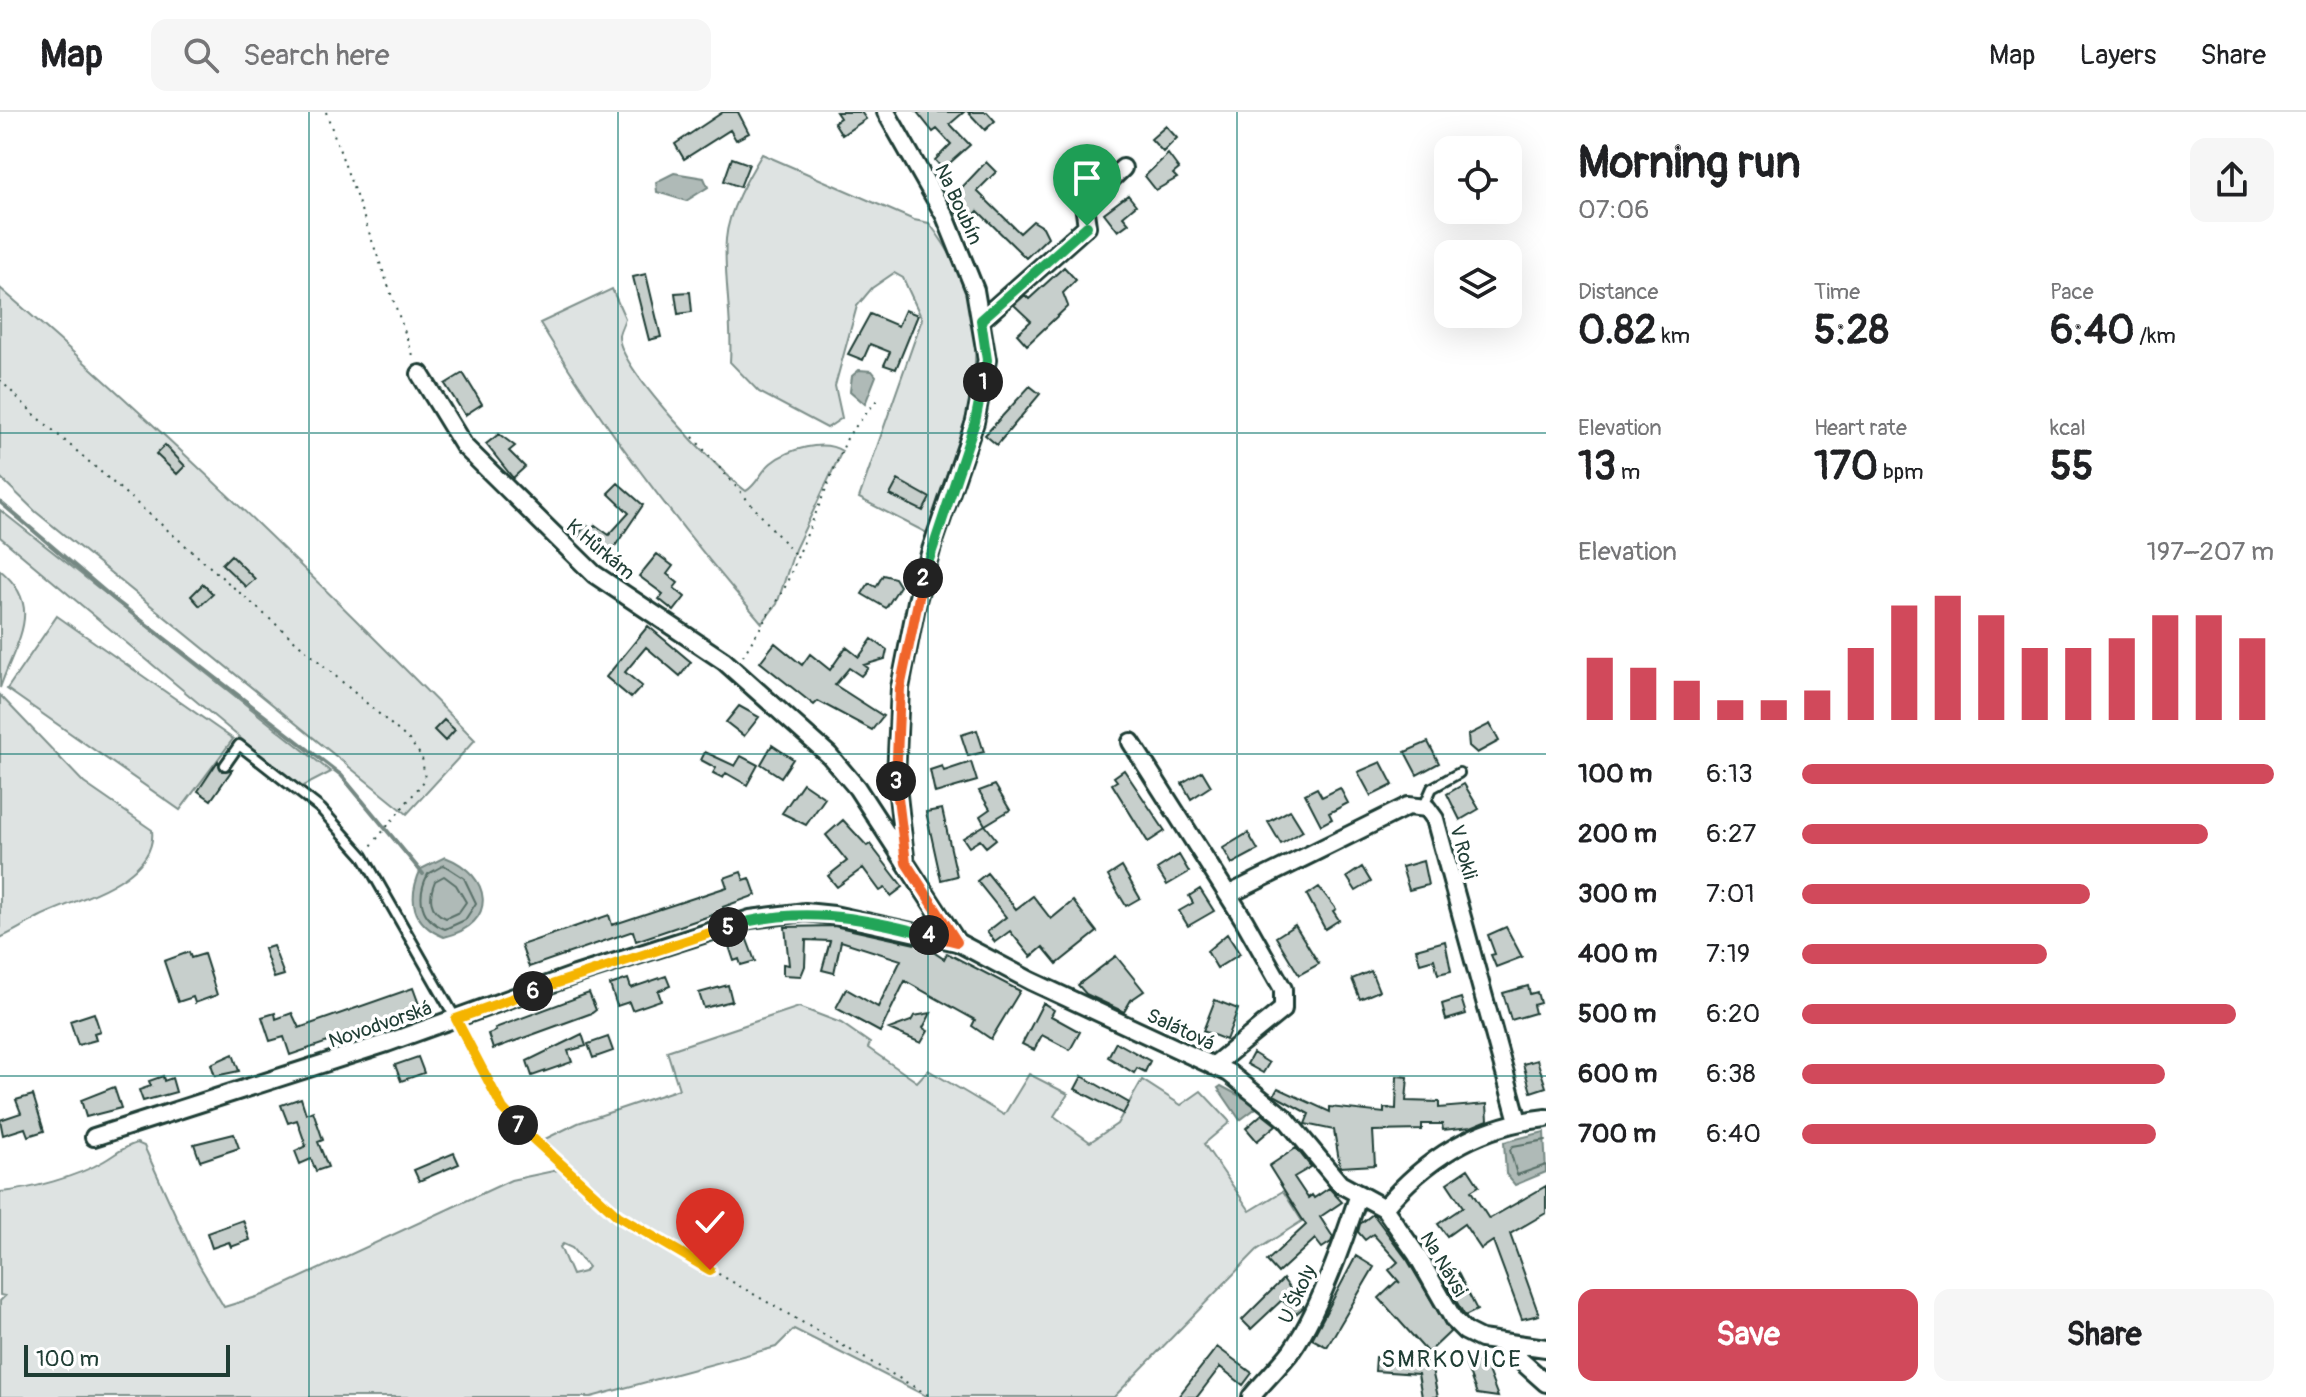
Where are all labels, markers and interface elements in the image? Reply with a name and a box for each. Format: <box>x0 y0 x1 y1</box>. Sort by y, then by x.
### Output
search box <box>151 19 711 91</box>
text: Map <box>40 31 103 79</box>
icon: search <box>179 33 223 77</box>
text: Search here <box>243 37 390 74</box>
text: Map <box>1989 38 2035 73</box>
text: Layers <box>2079 38 2156 73</box>
text: Share <box>2200 38 2266 73</box>
map controls <box>1434 136 1522 328</box>
button: locate <box>1434 136 1522 224</box>
text: Morning run <box>1578 136 1801 191</box>
button: share <box>2190 138 2274 222</box>
pin <box>1053 144 1121 226</box>
icon: arrive <box>1065 156 1109 200</box>
street label: Na Boubín <box>929 160 988 248</box>
text: 07:06 <box>1578 194 1649 226</box>
button: layers <box>1434 240 1522 328</box>
text: Distance <box>1578 278 1658 306</box>
text: Time <box>1814 278 1860 306</box>
text: Pace <box>2050 278 2094 306</box>
text: 0.82 <box>1578 306 1657 355</box>
text: 5:28 <box>1814 306 1889 355</box>
text: 6:40 <box>2050 306 2134 355</box>
text: km <box>1657 322 1690 350</box>
text: /km <box>2134 322 2176 350</box>
pin: 1 <box>963 362 1003 402</box>
text: 1 <box>979 368 987 396</box>
text: Elevation <box>1578 414 1662 442</box>
text: Heart rate <box>1814 414 1907 442</box>
text: kcal <box>2050 414 2086 442</box>
text: 13 <box>1578 442 1616 491</box>
text: 170 <box>1814 442 1878 491</box>
text: 55 <box>2050 442 2093 491</box>
text: m <box>1616 458 1640 486</box>
text: bpm <box>1878 458 1924 486</box>
street label: K Hůrkám <box>561 513 640 585</box>
text: Elevation <box>1578 536 1677 568</box>
text: 197–207 m <box>2147 536 2274 568</box>
pin: 2 <box>903 558 943 598</box>
text: 2 <box>917 564 929 592</box>
text: 100 m <box>1578 758 1652 790</box>
text: 6:13 <box>1706 758 1753 790</box>
pin: 3 <box>876 761 916 801</box>
text: 3 <box>890 767 902 795</box>
text: 200 m <box>1578 818 1657 850</box>
text: 6:27 <box>1706 818 1756 850</box>
street label: V Rokli <box>1444 822 1483 882</box>
text: 300 m <box>1578 878 1657 910</box>
text: 7:01 <box>1706 878 1755 910</box>
pin: 5 <box>708 907 748 947</box>
text: 5 <box>722 913 734 941</box>
pin: 4 <box>909 915 949 955</box>
text: 4 <box>923 921 935 949</box>
text: 400 m <box>1578 938 1657 970</box>
text: 7:19 <box>1706 938 1750 970</box>
pin: 6 <box>513 971 553 1011</box>
text: 6 <box>527 977 539 1005</box>
street label: Novodvorská <box>325 995 435 1054</box>
text: 500 m <box>1578 998 1656 1030</box>
text: 6:20 <box>1706 998 1760 1030</box>
street label: Salátová <box>1143 1003 1219 1056</box>
text: 600 m <box>1578 1058 1657 1090</box>
text: 6:38 <box>1706 1058 1756 1090</box>
pin: 7 <box>498 1105 538 1145</box>
text: 7 <box>512 1111 524 1139</box>
text: 700 m <box>1578 1118 1656 1150</box>
text: 6:40 <box>1706 1118 1761 1150</box>
pin <box>676 1188 744 1270</box>
icon: check <box>688 1200 732 1244</box>
street label: Na Návsi <box>1414 1227 1473 1301</box>
street label: U Školy <box>1272 1260 1322 1327</box>
button: Save <box>1578 1289 1918 1381</box>
button: Share <box>1934 1289 2274 1381</box>
scale bar <box>24 1341 230 1377</box>
text: 100 m <box>36 1345 99 1373</box>
district label: SMRKOVICE <box>1381 1345 1523 1374</box>

